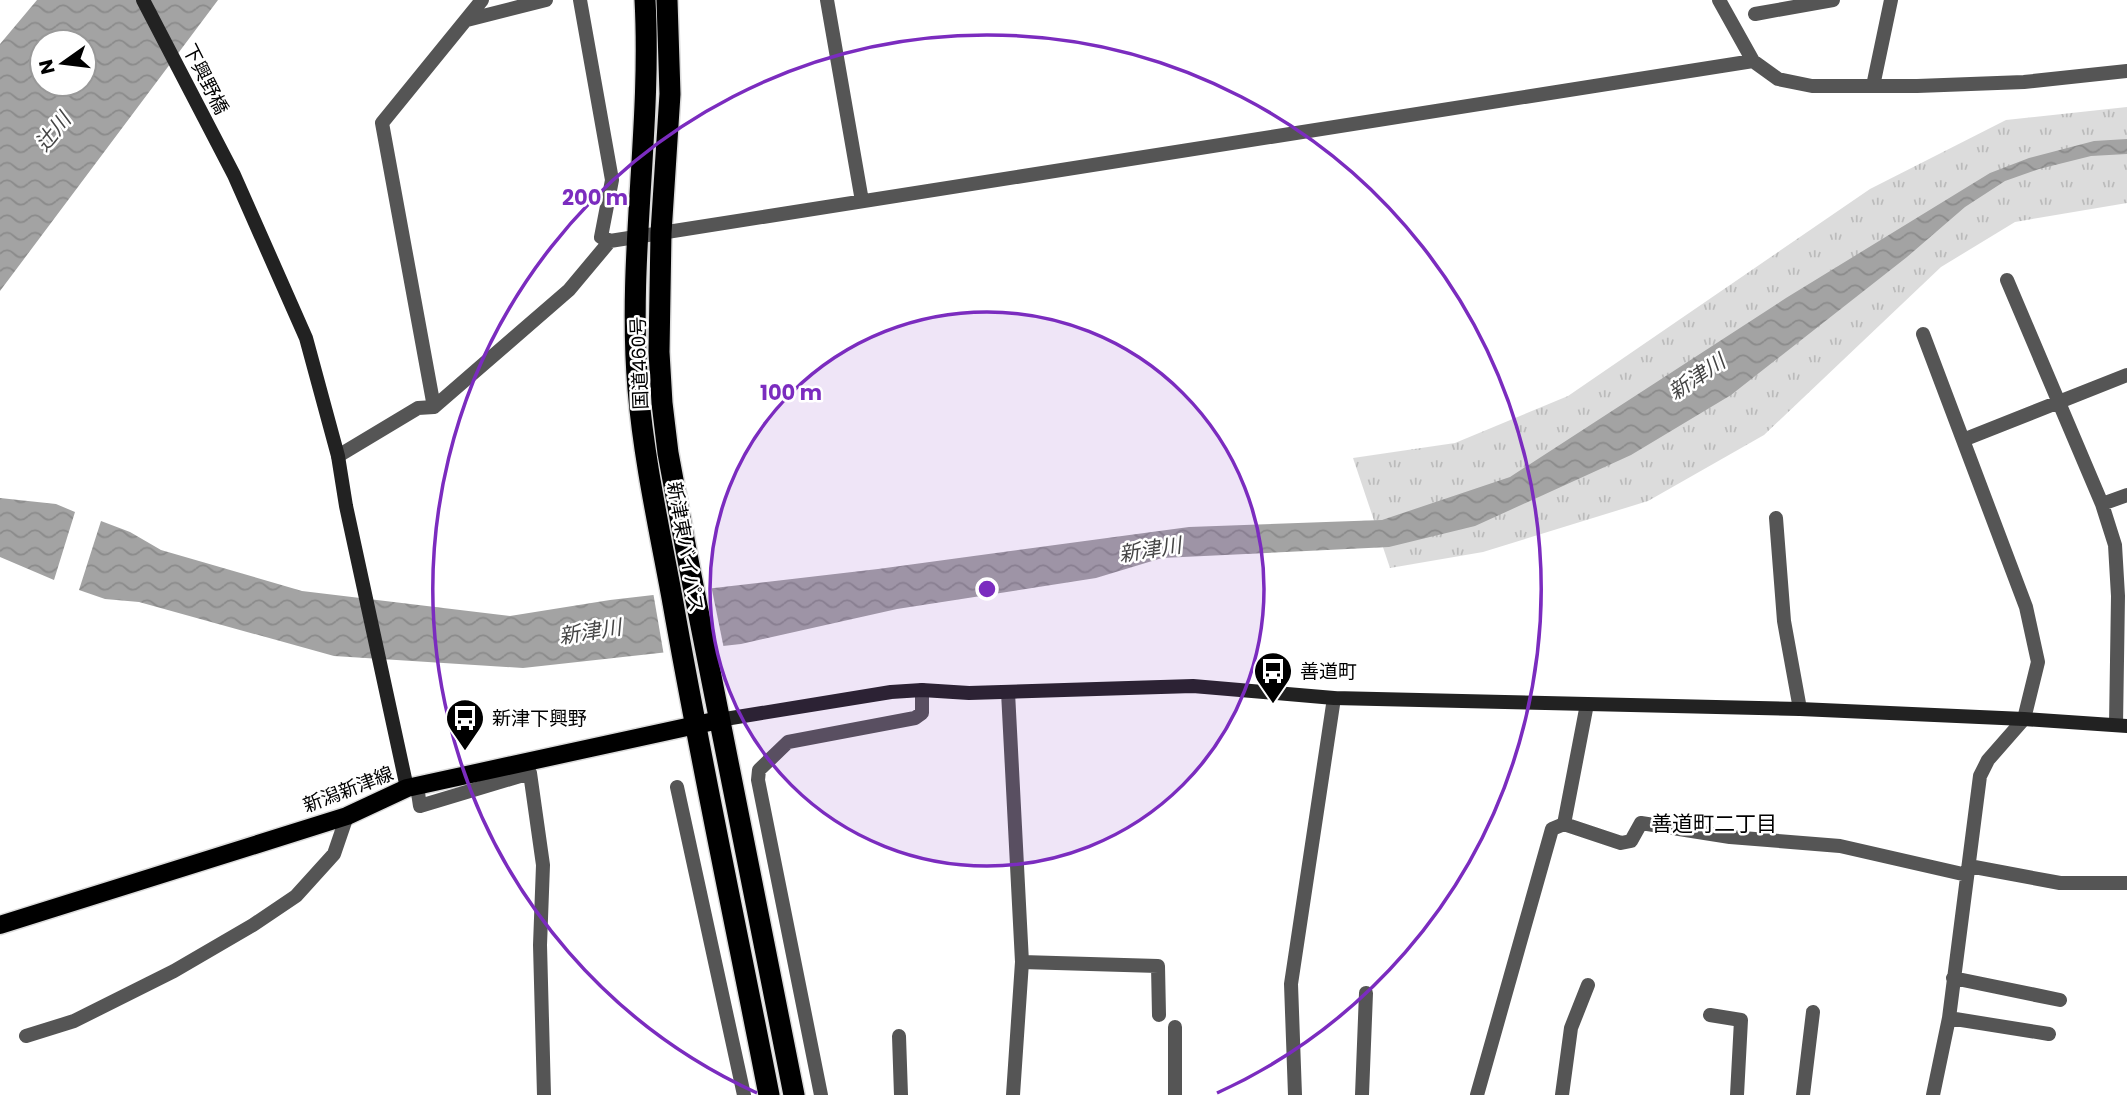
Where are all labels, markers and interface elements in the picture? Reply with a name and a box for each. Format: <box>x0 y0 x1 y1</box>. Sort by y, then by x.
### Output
north arrow <box>28 28 98 98</box>
street label: 下興野橋 <box>176 39 235 119</box>
text: N <box>32 57 62 77</box>
water label: 辻川 <box>28 105 78 157</box>
text: 200 m <box>562 183 628 212</box>
street label: 国道460号 <box>624 316 655 410</box>
water label: 新津川 <box>1662 346 1733 406</box>
text: 100 m <box>760 378 822 407</box>
street label: 新津東バイパス <box>661 479 710 615</box>
water label: 新津川 <box>1117 530 1185 569</box>
centre of rings <box>975 577 999 601</box>
water label: 新津川 <box>557 612 625 651</box>
bus stop icon: 善道町 <box>1252 650 1294 705</box>
place label: 善道町 <box>1300 658 1357 685</box>
bus stop icon: 新津下興野 <box>444 697 486 752</box>
place label: 新津下興野 <box>492 705 587 732</box>
street label: 新潟新津線 <box>299 760 397 819</box>
district label: 善道町二丁目 <box>1651 809 1777 838</box>

